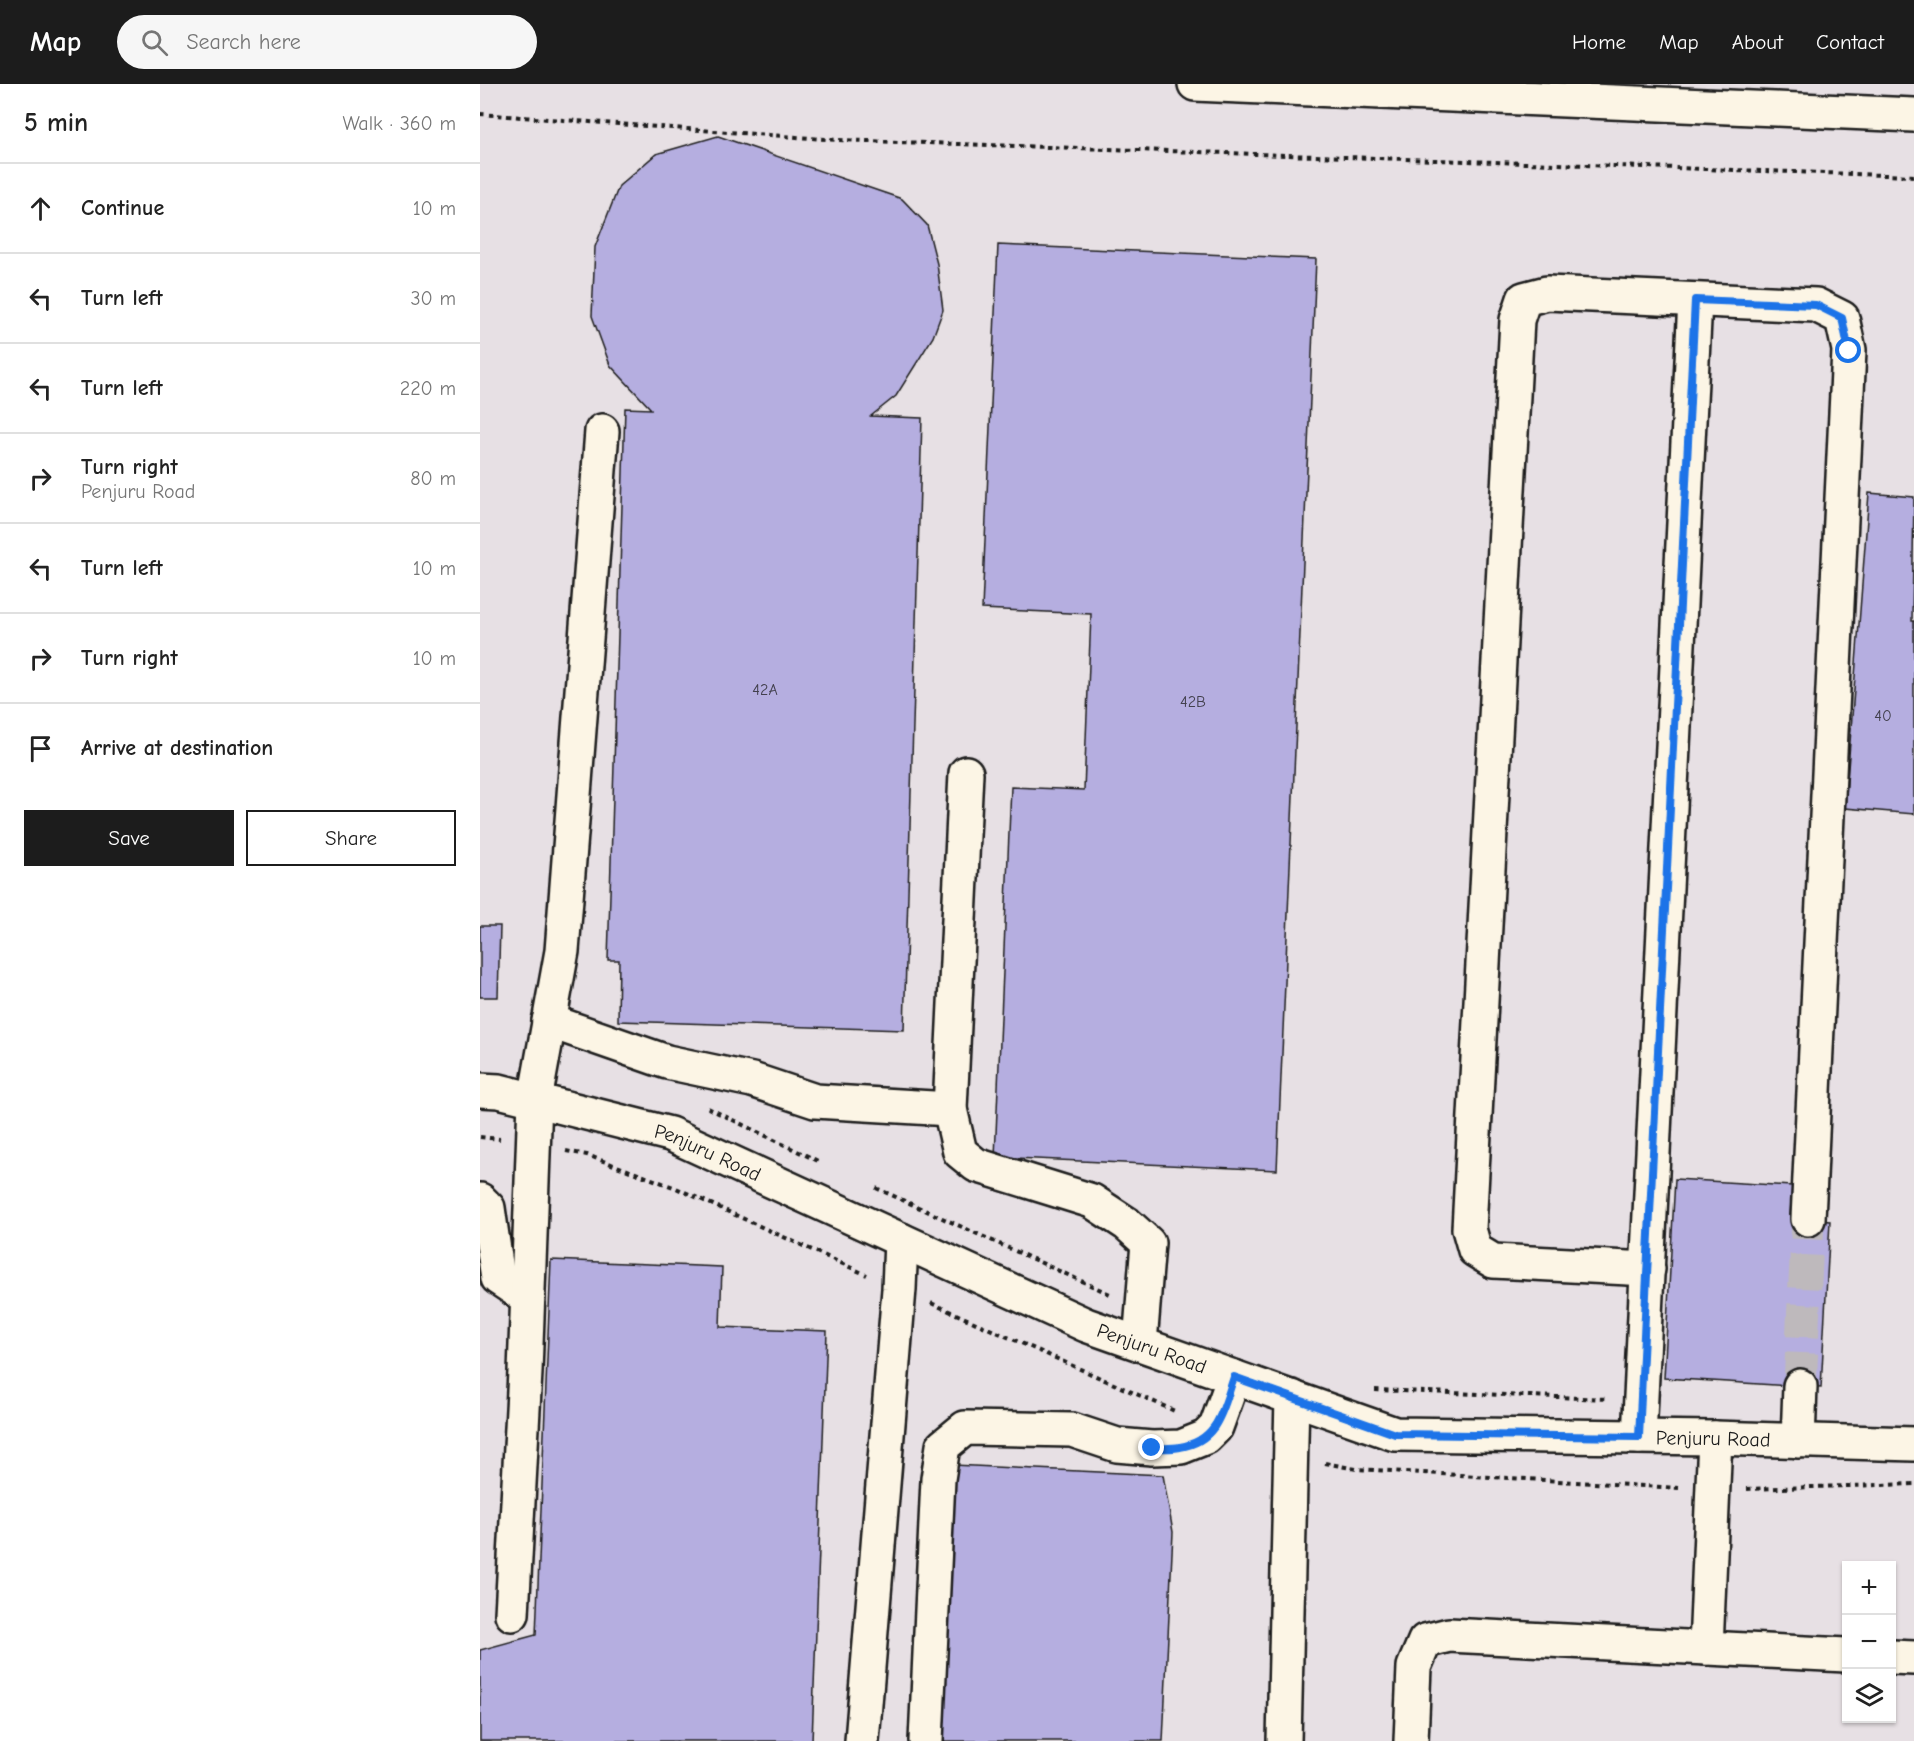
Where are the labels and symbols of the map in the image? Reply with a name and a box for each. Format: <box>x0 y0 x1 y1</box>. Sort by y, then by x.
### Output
route start <box>1835 337 1861 363</box>
house number: 42A <box>752 681 778 699</box>
house number: 42B <box>1180 693 1206 711</box>
house number: 40 <box>1874 707 1892 725</box>
street label: Penjuru Road <box>652 1120 764 1186</box>
street label: Penjuru Road <box>1094 1319 1210 1379</box>
street label: Penjuru Road <box>1656 1426 1771 1452</box>
route end <box>1138 1434 1164 1460</box>

